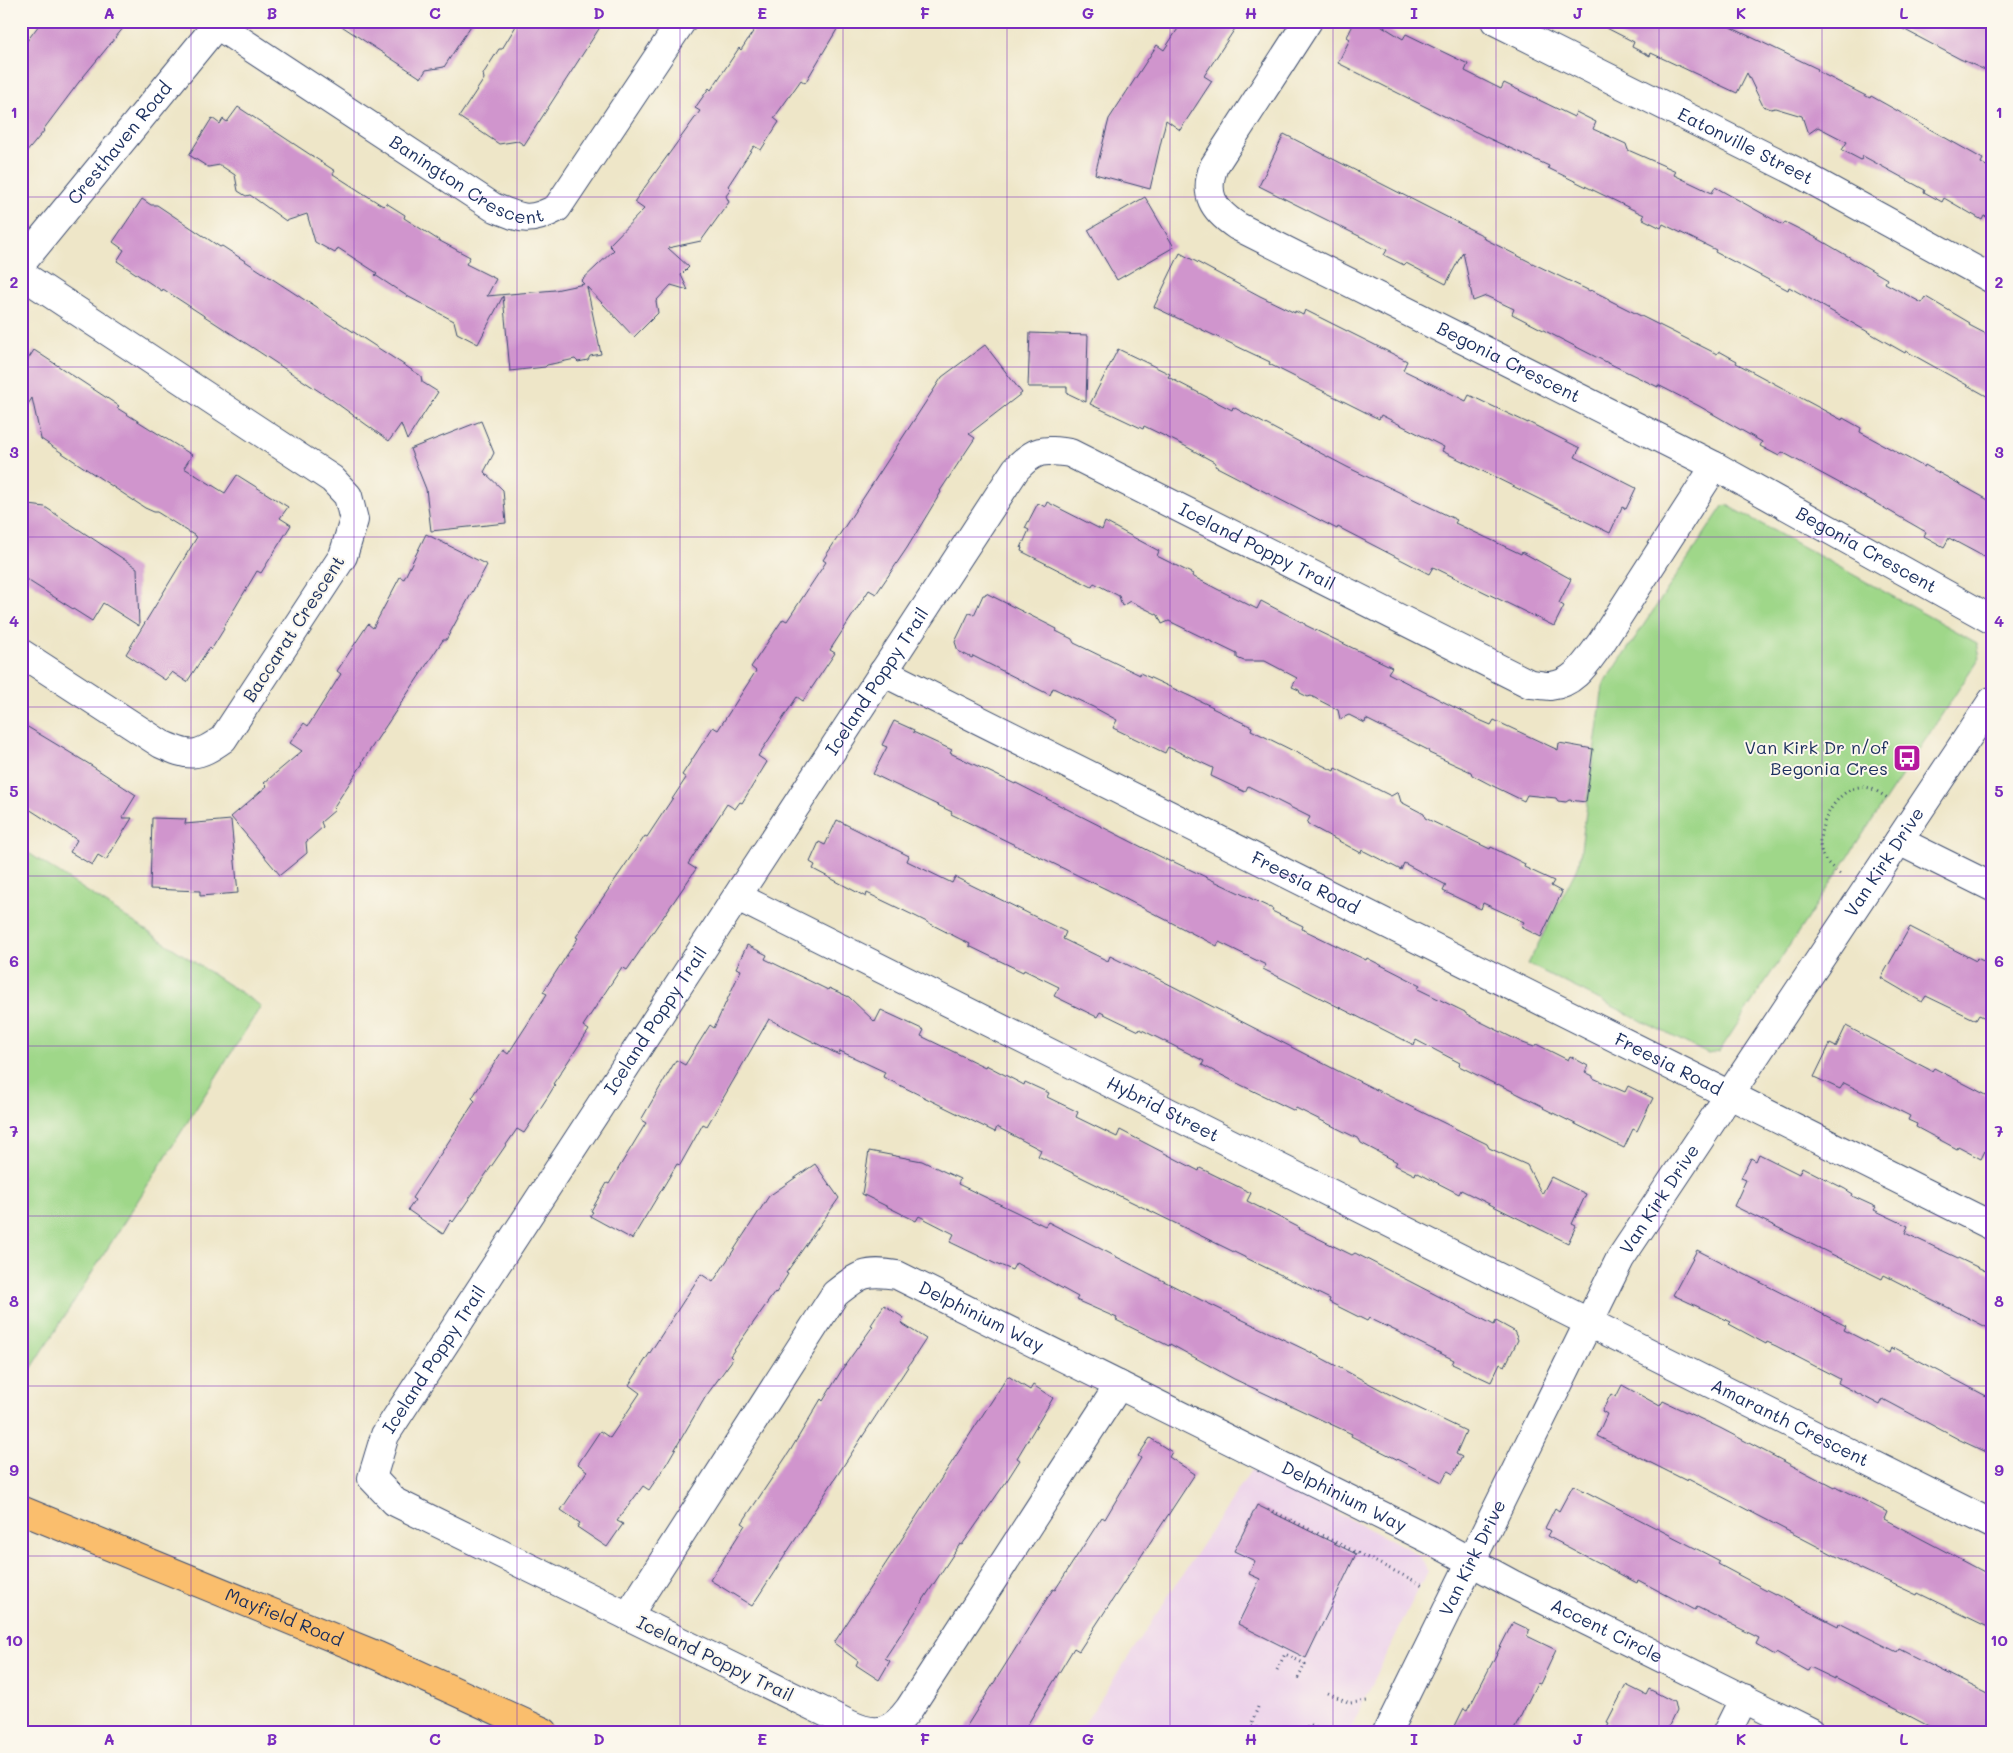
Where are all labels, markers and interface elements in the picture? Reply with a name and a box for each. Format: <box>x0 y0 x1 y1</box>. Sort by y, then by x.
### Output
text: A <box>103 2 115 23</box>
text: B <box>267 2 277 23</box>
text: C <box>429 2 441 23</box>
text: D <box>593 2 605 23</box>
text: E <box>757 2 767 23</box>
text: F <box>920 2 930 23</box>
text: G <box>1082 2 1094 23</box>
text: H <box>1245 2 1257 23</box>
text: I <box>1410 2 1418 23</box>
text: J <box>1573 2 1583 23</box>
text: K <box>1736 2 1746 23</box>
text: L <box>1899 2 1909 23</box>
street label: Cresthaven Road <box>61 76 177 209</box>
text: 1 <box>10 101 18 122</box>
street label: Eatonville Street <box>1674 101 1818 190</box>
text: 1 <box>1995 101 2003 122</box>
street label: Banington Crescent <box>385 129 547 229</box>
text: 2 <box>10 271 19 292</box>
text: 2 <box>1995 271 2004 292</box>
street label: Begonia Crescent <box>1433 315 1585 407</box>
text: 3 <box>9 441 19 462</box>
text: 3 <box>1994 441 2004 462</box>
street label: Iceland Poppy Trail <box>1175 497 1340 595</box>
street label: Begonia Crescent <box>1792 500 1941 598</box>
street label: Baccarat Crescent <box>237 551 350 706</box>
street label: Iceland Poppy Trail <box>819 602 933 760</box>
text: 4 <box>9 610 19 631</box>
text: 4 <box>1994 610 2004 631</box>
place label: Van Kirk Dr n/of Begonia Cres <box>1744 735 1889 780</box>
bus stop icon: Van Kirk Dr n/of Begonia Cres <box>1892 743 1922 773</box>
text: 5 <box>9 780 19 801</box>
text: 5 <box>1994 780 2004 801</box>
street label: Van Kirk Drive <box>1838 802 1929 921</box>
street label: Freesia Road <box>1248 845 1364 919</box>
street label: Iceland Poppy Trail <box>598 942 712 1099</box>
text: 6 <box>9 950 19 971</box>
text: 6 <box>1994 950 2004 971</box>
street label: Freesia Road <box>1611 1026 1727 1100</box>
street label: Hybrid Street <box>1103 1070 1224 1147</box>
text: 7 <box>10 1120 19 1141</box>
text: 7 <box>1995 1120 2004 1141</box>
street label: Van Kirk Drive <box>1614 1139 1704 1258</box>
street label: Delphinium Way <box>915 1275 1048 1357</box>
street label: Iceland Poppy Trail <box>376 1281 490 1438</box>
text: 8 <box>9 1290 19 1311</box>
text: 8 <box>1994 1290 2004 1311</box>
street label: Amaranth Crescent <box>1707 1372 1873 1472</box>
street label: Delphinium Way <box>1278 1455 1411 1537</box>
text: 9 <box>9 1459 19 1480</box>
text: 9 <box>1994 1459 2004 1480</box>
street label: Van Kirk Drive <box>1433 1495 1511 1620</box>
street label: Mayfield Road <box>222 1582 347 1651</box>
street label: Accent Circle <box>1547 1592 1667 1668</box>
street label: Iceland Poppy Trail <box>633 1610 798 1707</box>
text: 10 <box>5 1629 23 1650</box>
text: 10 <box>1990 1629 2008 1650</box>
text: A <box>103 1728 115 1749</box>
text: B <box>267 1728 277 1749</box>
text: C <box>429 1728 441 1749</box>
text: D <box>593 1728 605 1749</box>
text: E <box>757 1728 767 1749</box>
text: F <box>920 1728 930 1749</box>
text: G <box>1082 1728 1094 1749</box>
text: H <box>1245 1728 1257 1749</box>
text: I <box>1410 1728 1418 1749</box>
text: J <box>1573 1728 1583 1749</box>
text: K <box>1736 1728 1746 1749</box>
text: L <box>1899 1728 1909 1749</box>

